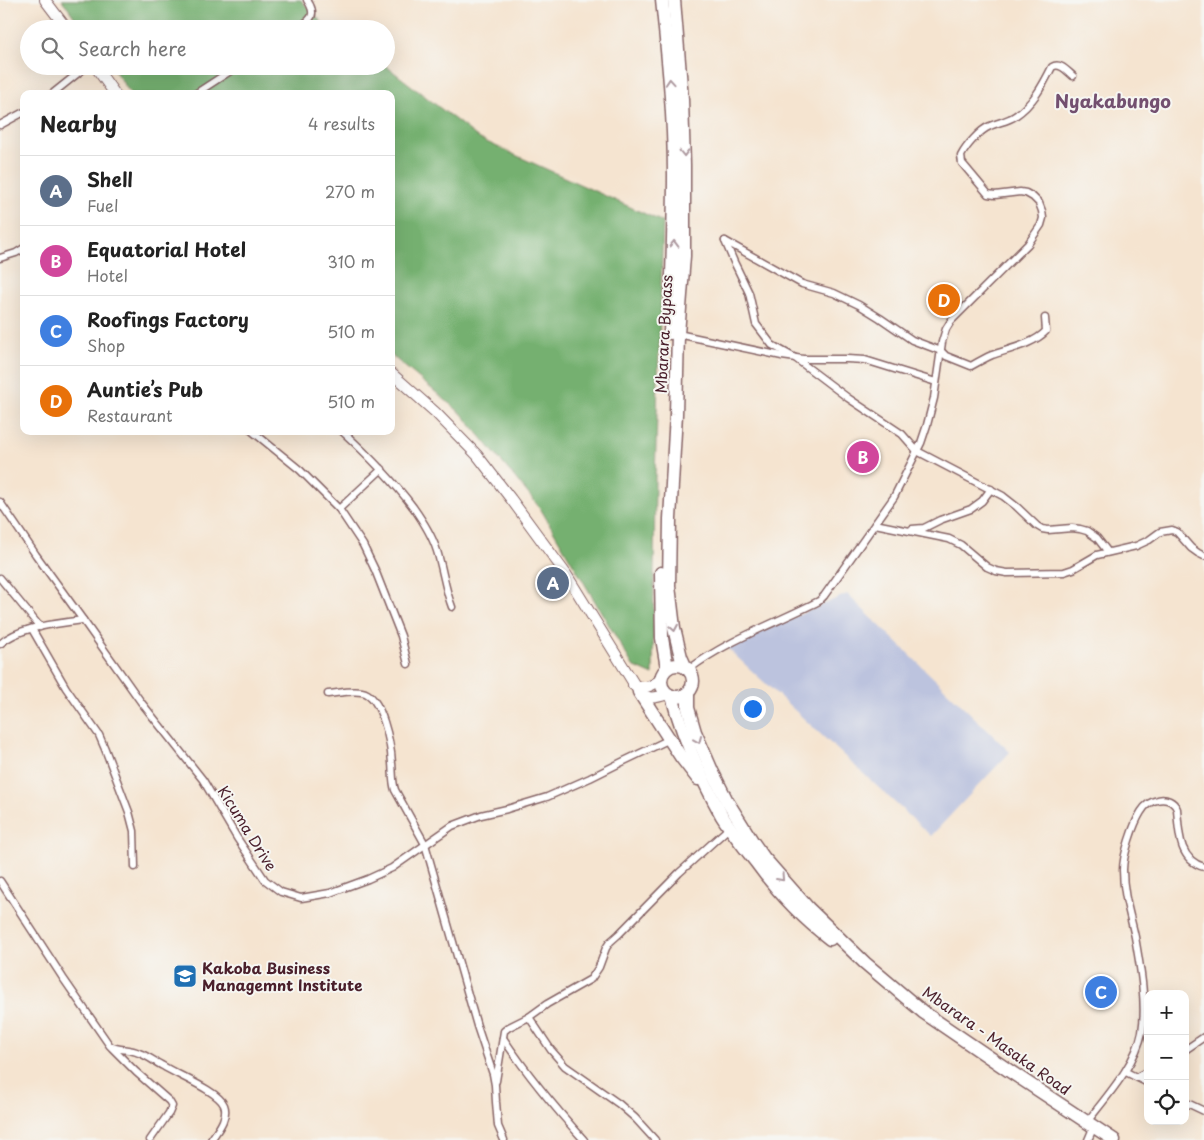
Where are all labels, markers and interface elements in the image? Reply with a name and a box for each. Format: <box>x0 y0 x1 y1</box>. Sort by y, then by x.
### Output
search box <box>20 20 395 75</box>
icon: search <box>38 34 66 62</box>
text: Search here <box>78 34 187 62</box>
one-way arrow <box>665 78 676 86</box>
district label: Nyakabungo <box>1055 87 1171 114</box>
text: Nearby <box>40 107 117 139</box>
text: 4 results <box>308 111 375 135</box>
one-way arrow <box>679 150 689 158</box>
text: Shell <box>87 165 133 193</box>
text: A <box>50 179 62 203</box>
text: 270 m <box>325 179 375 203</box>
text: Fuel <box>87 193 118 217</box>
text: Equatorial Hotel <box>87 235 246 263</box>
one-way arrow <box>668 240 679 248</box>
text: B <box>51 249 61 273</box>
text: 310 m <box>327 249 375 273</box>
text: Hotel <box>87 263 128 287</box>
street label: Mbarara Bypass <box>648 274 678 394</box>
pin: D <box>928 281 960 319</box>
text: Roofings Factory <box>87 305 249 333</box>
text: C <box>50 319 62 343</box>
text: 510 m <box>327 319 375 343</box>
text: Shop <box>87 333 125 357</box>
text: Auntie’s Pub <box>87 375 203 403</box>
text: D <box>50 389 62 413</box>
text: 510 m <box>327 389 375 413</box>
text: Restaurant <box>87 403 173 427</box>
pin: B <box>847 438 879 476</box>
pin: A <box>537 564 569 602</box>
one-way arrow <box>669 623 679 632</box>
your location <box>740 696 766 722</box>
one-way arrow <box>692 735 703 744</box>
street label: Kicuma Drive <box>213 781 283 875</box>
one-way arrow <box>776 873 785 882</box>
place label: Kakoba Business Managemnt Institute <box>202 956 362 996</box>
school or university icon: Kakoba Business Managemnt Institute <box>172 963 198 989</box>
pin: C <box>1085 973 1117 1011</box>
street label: Mbarara - Masaka Road <box>918 980 1076 1100</box>
map controls <box>1144 990 1189 1125</box>
button: + <box>1144 990 1189 1035</box>
button: − <box>1144 1035 1189 1080</box>
button: locate <box>1144 1080 1189 1125</box>

